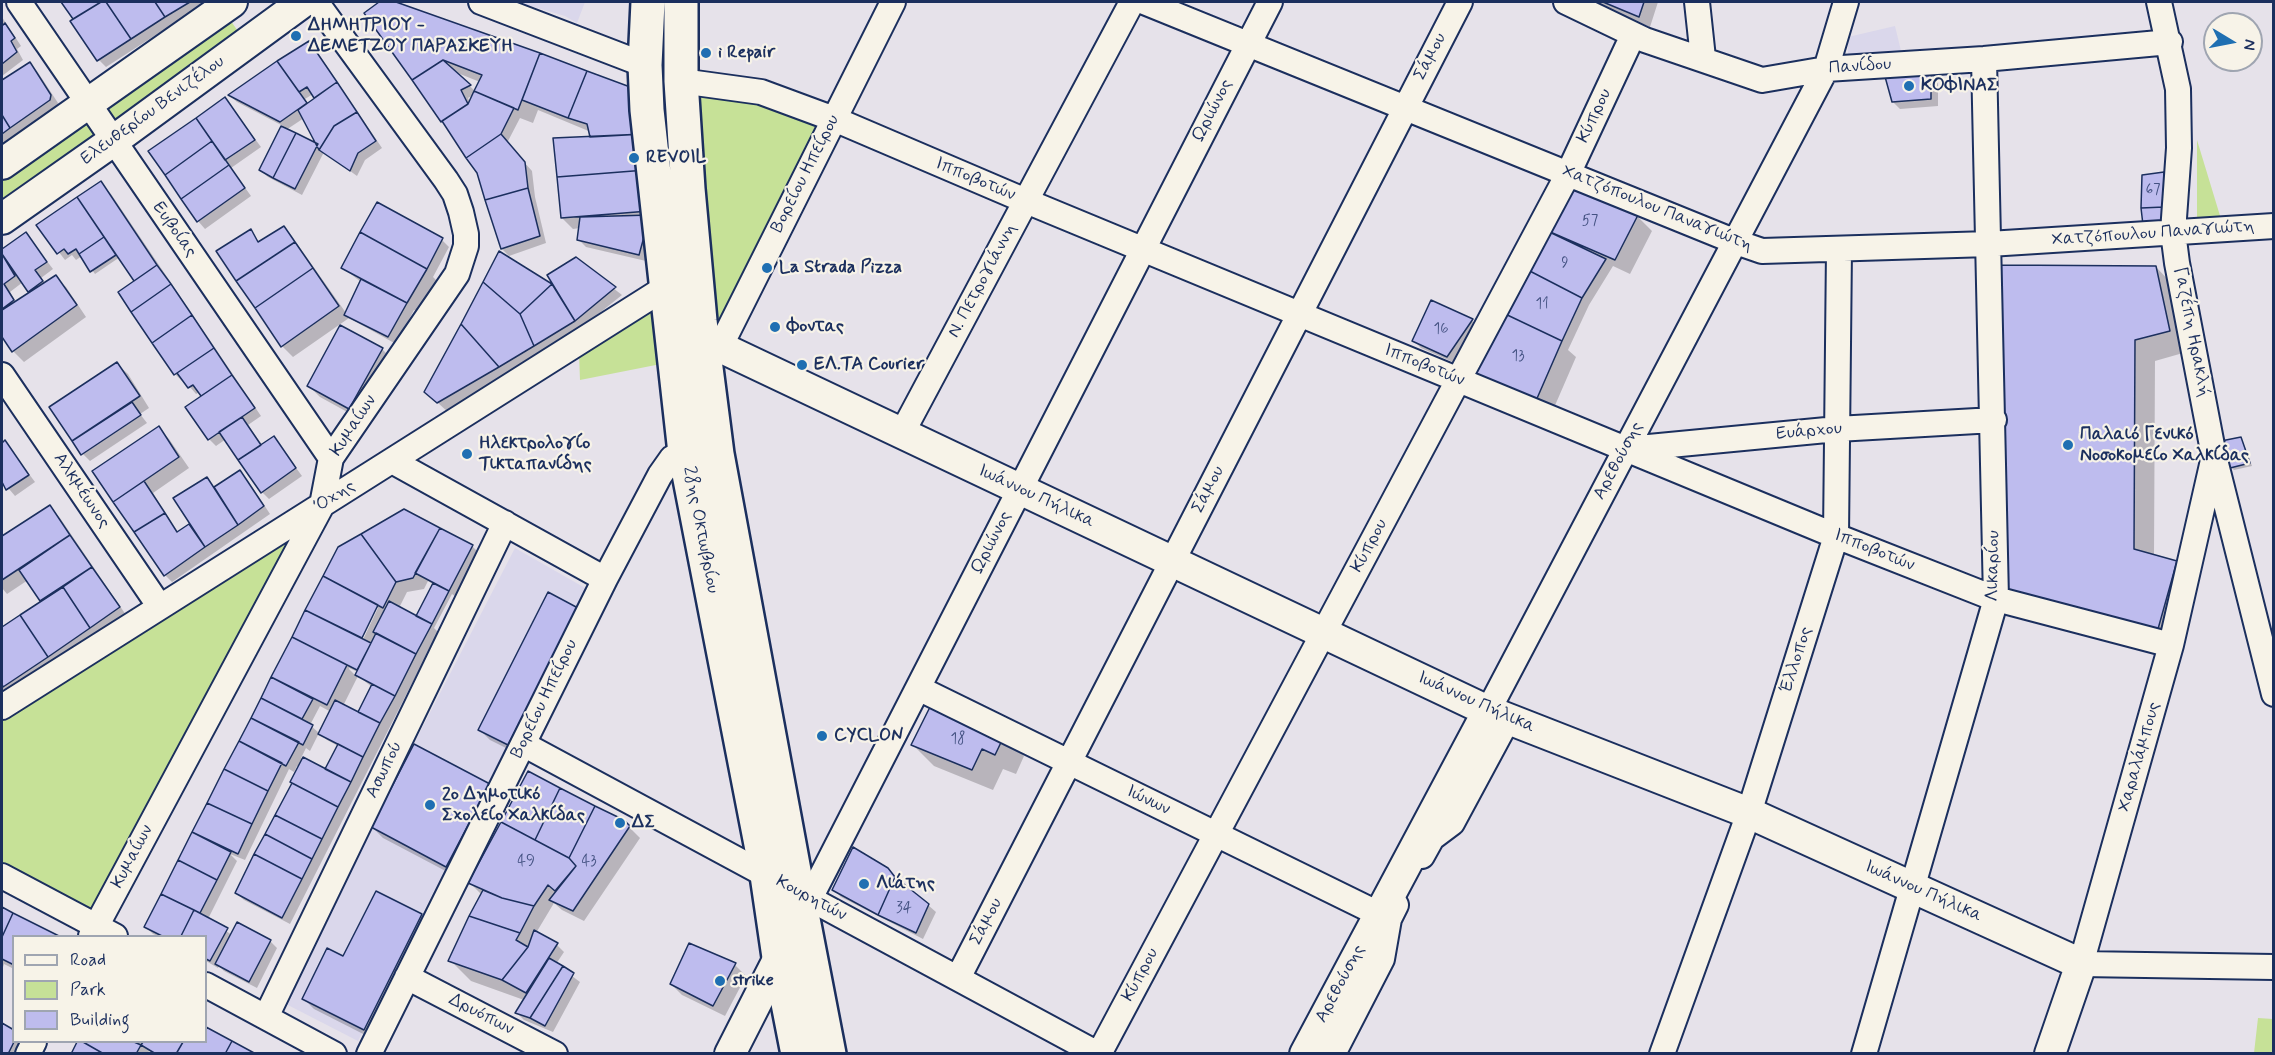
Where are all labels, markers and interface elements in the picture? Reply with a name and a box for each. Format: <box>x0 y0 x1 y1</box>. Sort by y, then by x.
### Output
north arrow <box>2203 12 2263 72</box>
place label: ΔΗΜΗΤΡΙΟΥ - ΔΕΜΕΤΖΟΥ ΠΑΡΑΣΚΕΥΗ <box>308 15 513 57</box>
marker: ΔΗΜΗΤΡΙΟΥ - ΔΕΜΕΤΖΟΥ ΠΑΡΑΣΚΕΥΗ <box>289 29 303 43</box>
street label: Σάμου <box>1410 30 1452 84</box>
text: N <box>2238 38 2261 52</box>
place label: i Repair <box>718 42 775 64</box>
marker: i Repair <box>699 46 713 60</box>
street label: Ελευθερίου Βενιζέλου <box>77 52 229 170</box>
street label: Πανίδου <box>1828 54 1892 80</box>
place label: ΚΟΦΙΝΑΣ <box>1921 75 1998 97</box>
street label: Ωριώνος <box>1188 76 1238 146</box>
marker: ΚΟΦΙΝΑΣ <box>1902 79 1916 93</box>
street label: Κύπρου <box>1573 85 1617 147</box>
street label: Βορείου Ηπείρου <box>767 111 845 237</box>
place label: REVOIL <box>646 147 706 169</box>
marker: REVOIL <box>627 151 641 165</box>
street label: Ιπποβοτών <box>932 153 1018 207</box>
street label: Χατζόπουλου Παναγιώτη <box>1559 161 1755 257</box>
house number: 67 <box>2145 182 2161 200</box>
street label: Ευβοίας <box>147 198 201 262</box>
house number: 57 <box>1582 213 1598 231</box>
street label: Χατζόπουλου Παναγιώτη <box>2051 216 2255 252</box>
street label: Ν. Πετρογιάννη <box>944 220 1022 342</box>
house number: 9 <box>1561 255 1569 273</box>
place label: La Strada Pizza <box>779 257 902 279</box>
marker: La Strada Pizza <box>760 261 774 275</box>
street label: Γαζέπη Ηρακλή <box>2168 265 2214 399</box>
house number: 11 <box>1535 296 1549 314</box>
place label: Φοντας <box>787 316 844 338</box>
marker: Φοντας <box>768 320 782 334</box>
house number: 16 <box>1434 321 1448 339</box>
street label: Ιπποβοτών <box>1380 340 1468 392</box>
house number: 13 <box>1511 348 1525 366</box>
place label: ΕΛ.ΤΑ Courier <box>814 354 924 376</box>
marker: ΕΛ.ΤΑ Courier <box>795 358 809 372</box>
street label: Κυμαίων <box>326 391 382 461</box>
street label: Αρεθούσης <box>1589 418 1649 504</box>
street label: Ευάρχου <box>1775 418 1843 446</box>
place label: Παλαιό Γενικό Νοσοκομείο Χαλκίδας <box>2080 424 2249 466</box>
place label: Ηλεκτρολογίο Τικταπανίδης <box>479 433 592 476</box>
marker: Παλαιό Γενικό Νοσοκομείο Χαλκίδας <box>2061 438 2075 452</box>
marker: Ηλεκτρολογίο Τικταπανίδης <box>460 447 474 461</box>
street label: Αλκμέωνος <box>48 449 114 533</box>
street label: Ιωάννου Πήλικα <box>974 461 1098 533</box>
street label: Σάμου <box>1188 463 1230 517</box>
street label: 28ης Οκτωβρίου <box>677 465 723 595</box>
street label: Όχης <box>310 476 360 518</box>
street label: Ωριώνος <box>967 508 1017 578</box>
street label: Κύπρου <box>1347 516 1393 576</box>
street label: Ιπποβοτών <box>1830 525 1918 577</box>
street label: Λικαρίου <box>1983 530 2005 602</box>
street label: Έλλοπος <box>1776 624 1818 696</box>
street label: Βορείου Ηπείρου <box>507 636 583 762</box>
street label: Ιωάννου Πήλικα <box>1414 667 1538 739</box>
street label: Χαραλάμπους <box>2114 700 2166 814</box>
place label: CYCLON <box>834 725 904 747</box>
marker: CYCLON <box>815 729 829 743</box>
house number: 18 <box>951 731 965 749</box>
street label: Ασωπού <box>362 738 408 802</box>
street label: Ιώνων <box>1122 781 1174 821</box>
place label: 2ο Δημοτικό Σχολείο Χαλκίδας <box>442 784 585 826</box>
marker: 2ο Δημοτικό Σχολείο Χαλκίδας <box>423 798 437 812</box>
place label: ΔΣ <box>632 812 655 834</box>
marker: ΔΣ <box>613 816 627 830</box>
street label: Κυμαίων <box>107 822 159 892</box>
house number: 49 <box>517 853 535 871</box>
house number: 43 <box>581 853 597 871</box>
street label: Ιωάννου Πήλικα <box>1861 856 1985 928</box>
street label: Κουρητών <box>772 871 850 927</box>
place label: Λιάτης <box>876 873 935 895</box>
marker: Λιάτης <box>857 877 871 891</box>
street label: Σάμου <box>966 895 1008 949</box>
house number: 34 <box>896 900 912 918</box>
legend <box>12 935 207 1043</box>
street label: Αρεθούσης <box>1311 941 1371 1027</box>
street label: Κύπρου <box>1118 945 1164 1005</box>
text: Road <box>70 948 106 972</box>
place label: strike <box>732 970 774 992</box>
marker: strike <box>713 974 727 988</box>
text: Park <box>70 978 106 1002</box>
street label: Δρυόπων <box>445 989 517 1041</box>
text: Building <box>70 1008 130 1032</box>

